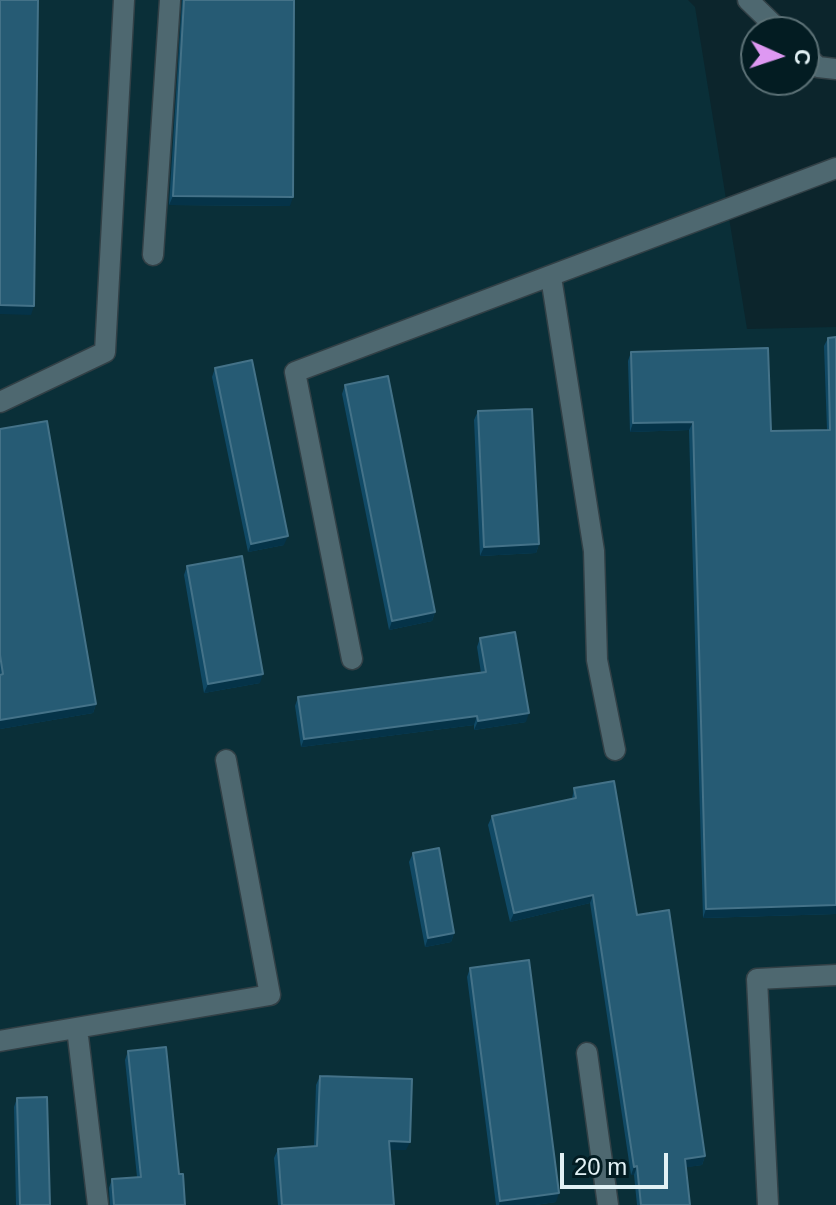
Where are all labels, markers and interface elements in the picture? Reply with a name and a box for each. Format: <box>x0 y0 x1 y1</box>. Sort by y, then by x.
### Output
north arrow <box>740 16 820 96</box>
text: С <box>790 49 815 66</box>
scale bar <box>564 1137 672 1187</box>
text: 20 m <box>574 1153 627 1180</box>

